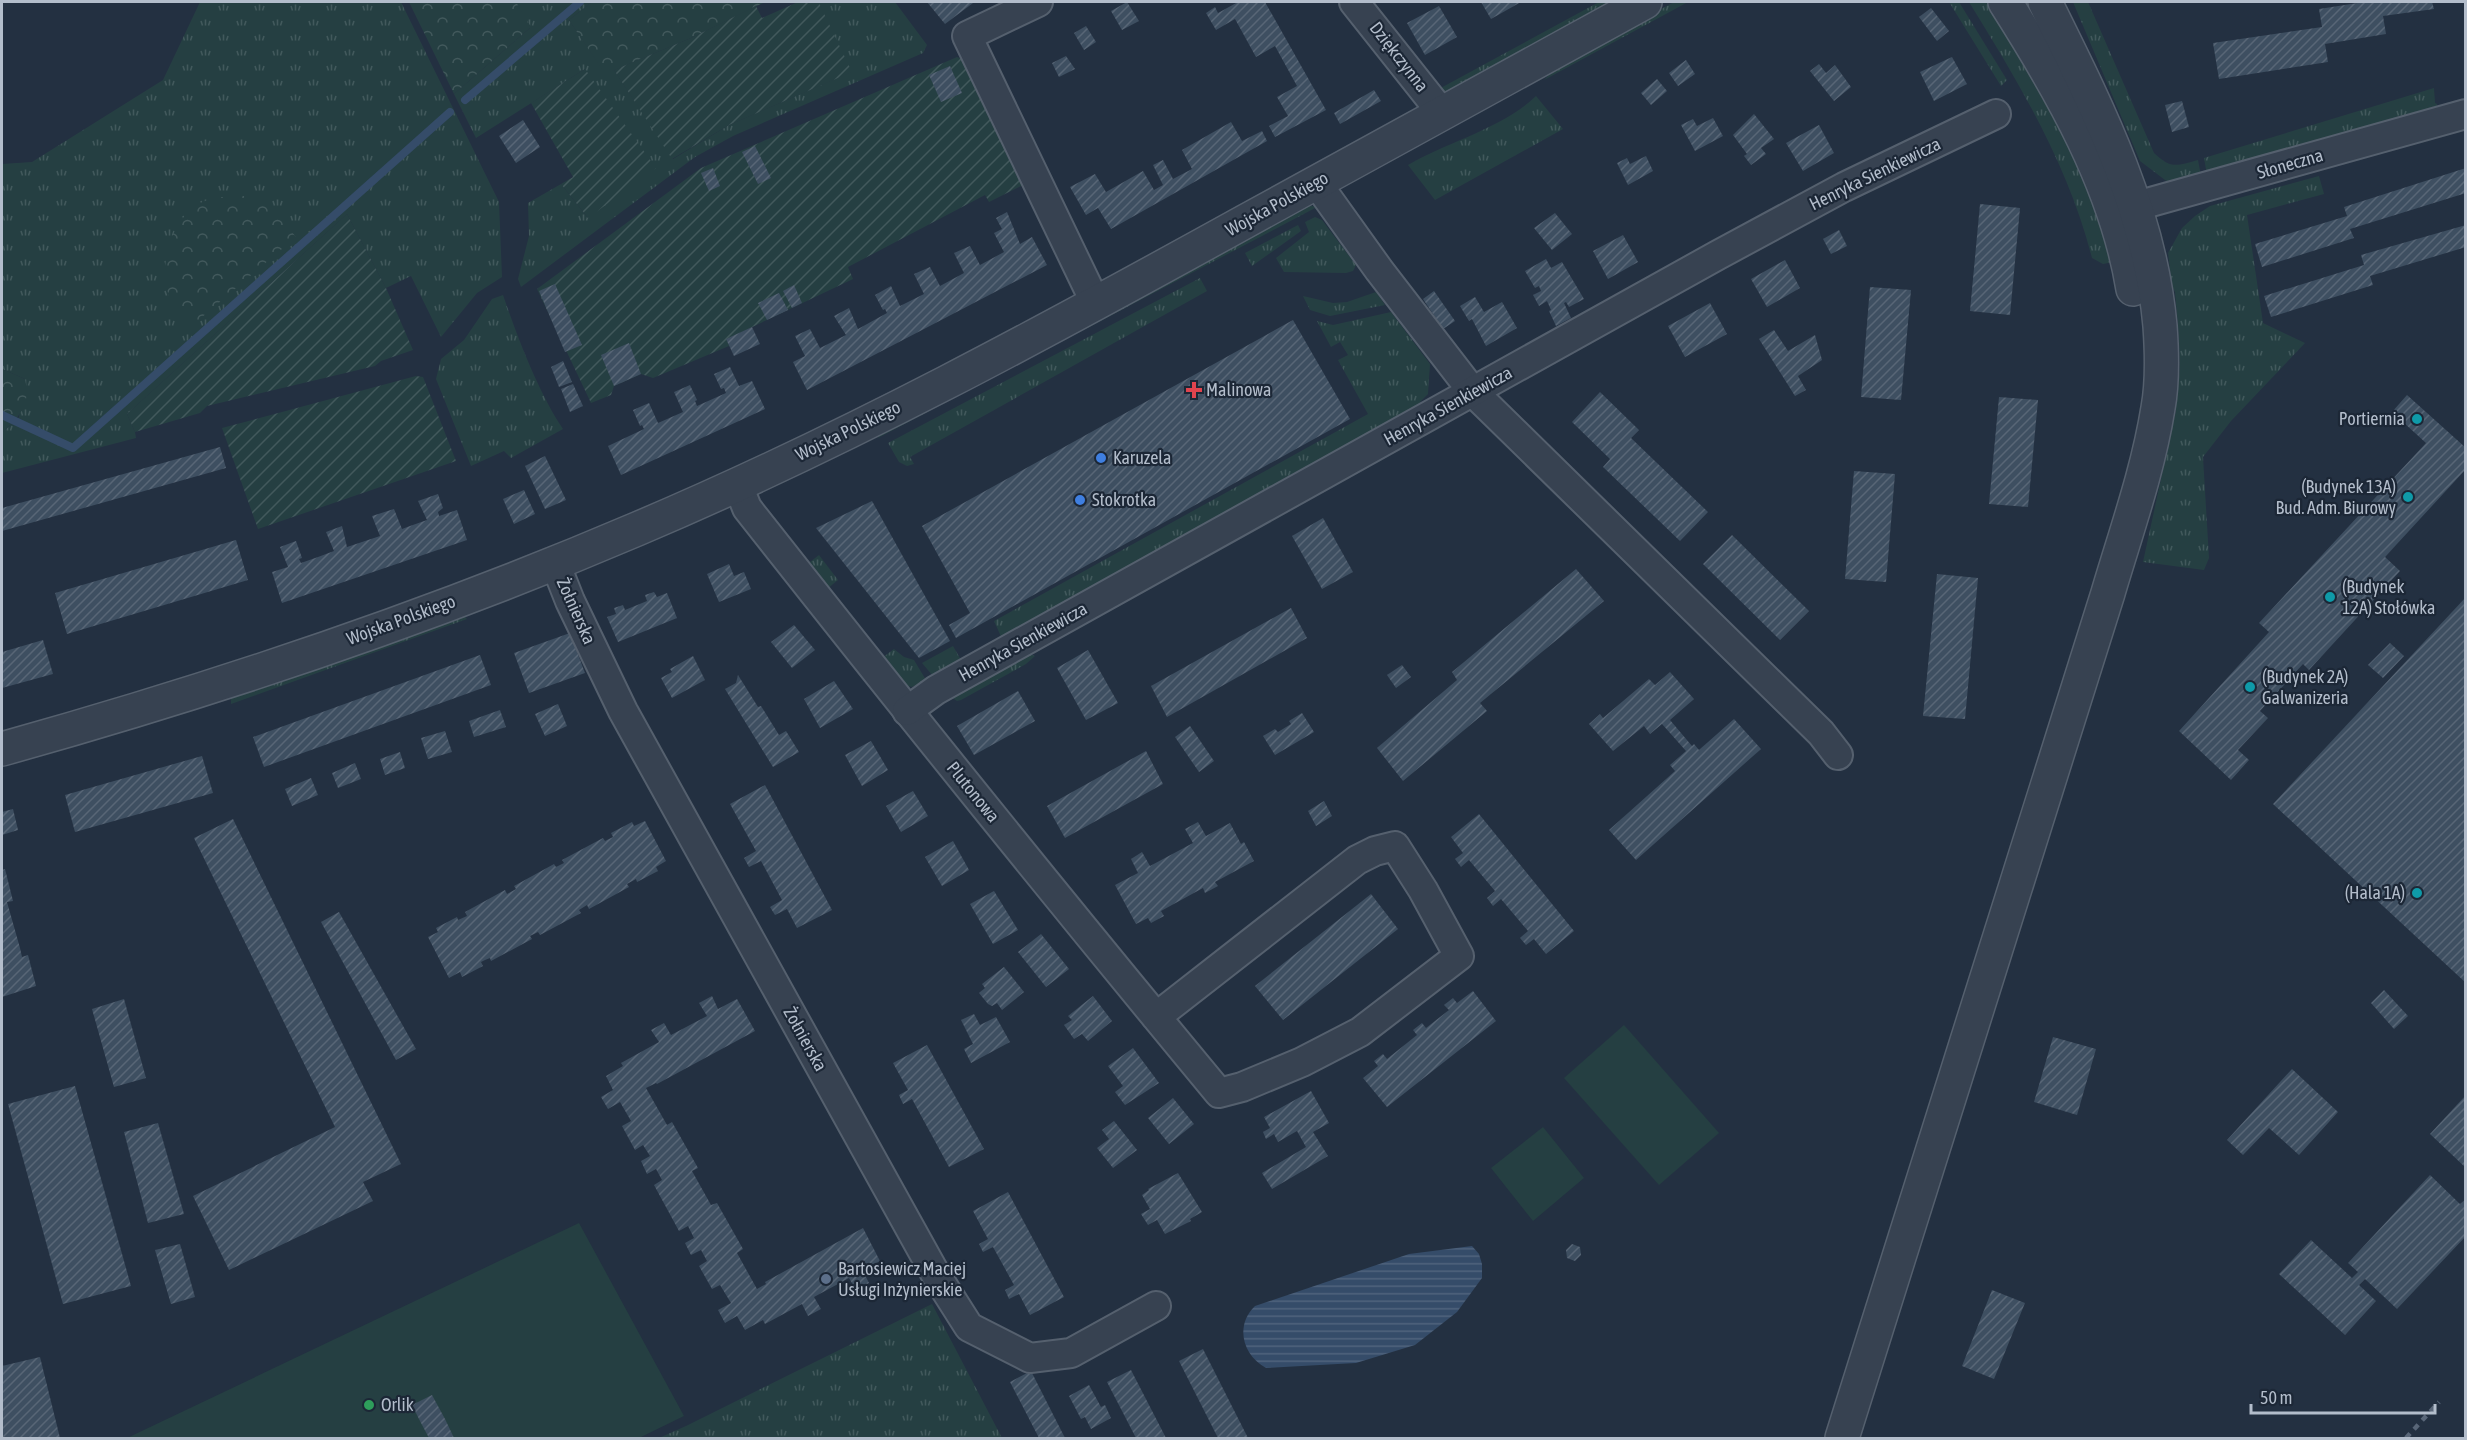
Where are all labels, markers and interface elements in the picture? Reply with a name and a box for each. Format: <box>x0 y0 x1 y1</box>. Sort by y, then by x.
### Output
street label: Dziękczynna <box>1366 18 1433 96</box>
street label: Henryka Sienkiewicza <box>1806 133 1944 214</box>
street label: Słoneczna <box>2254 144 2325 183</box>
street label: Wojska Polskiego <box>1222 167 1332 240</box>
street label: Henryka Sienkiewicza <box>1380 362 1516 449</box>
place label: Malinowa <box>1206 379 1271 400</box>
marker: Malinowa <box>1187 383 1201 397</box>
street label: Wojska Polskiego <box>792 396 904 465</box>
place label: Portiernia <box>2339 408 2405 429</box>
marker: Portiernia <box>2410 412 2424 426</box>
place label: Karuzela <box>1113 447 1171 468</box>
marker: Karuzela <box>1094 451 1108 465</box>
place label: (Budynek 13A) Bud. Adm. Biurowy <box>2275 476 2396 518</box>
place label: Stokrotka <box>1092 489 1156 510</box>
marker: (Budynek 13A) Bud. Adm. Biurowy <box>2401 490 2415 504</box>
marker: Stokrotka <box>1073 493 1087 507</box>
street label: Żołnierska <box>553 574 600 647</box>
place label: (Budynek 12A) Stołówka <box>2342 576 2435 618</box>
street label: Wojska Polskiego <box>344 590 458 649</box>
marker: (Budynek 12A) Stołówka <box>2323 590 2337 604</box>
street label: Henryka Sienkiewicza <box>955 598 1091 685</box>
place label: (Budynek 2A) Galwanizeria <box>2262 666 2349 708</box>
marker: (Budynek 2A) Galwanizeria <box>2243 680 2257 694</box>
street label: Plutonowa <box>943 757 1004 826</box>
place label: (Hala 1A) <box>2345 882 2405 903</box>
marker: (Hala 1A) <box>2410 886 2424 900</box>
street label: Żołnierska <box>779 1003 832 1075</box>
place label: Bartosiewicz Maciej Usługi Inżynierskie <box>838 1258 966 1300</box>
marker: Bartosiewicz Maciej Usługi Inżynierskie <box>819 1272 833 1286</box>
scale bar <box>2251 1377 2436 1415</box>
text: 50 m <box>2260 1387 2292 1408</box>
place label: Orlik <box>381 1394 414 1415</box>
marker: Orlik <box>362 1398 376 1412</box>

